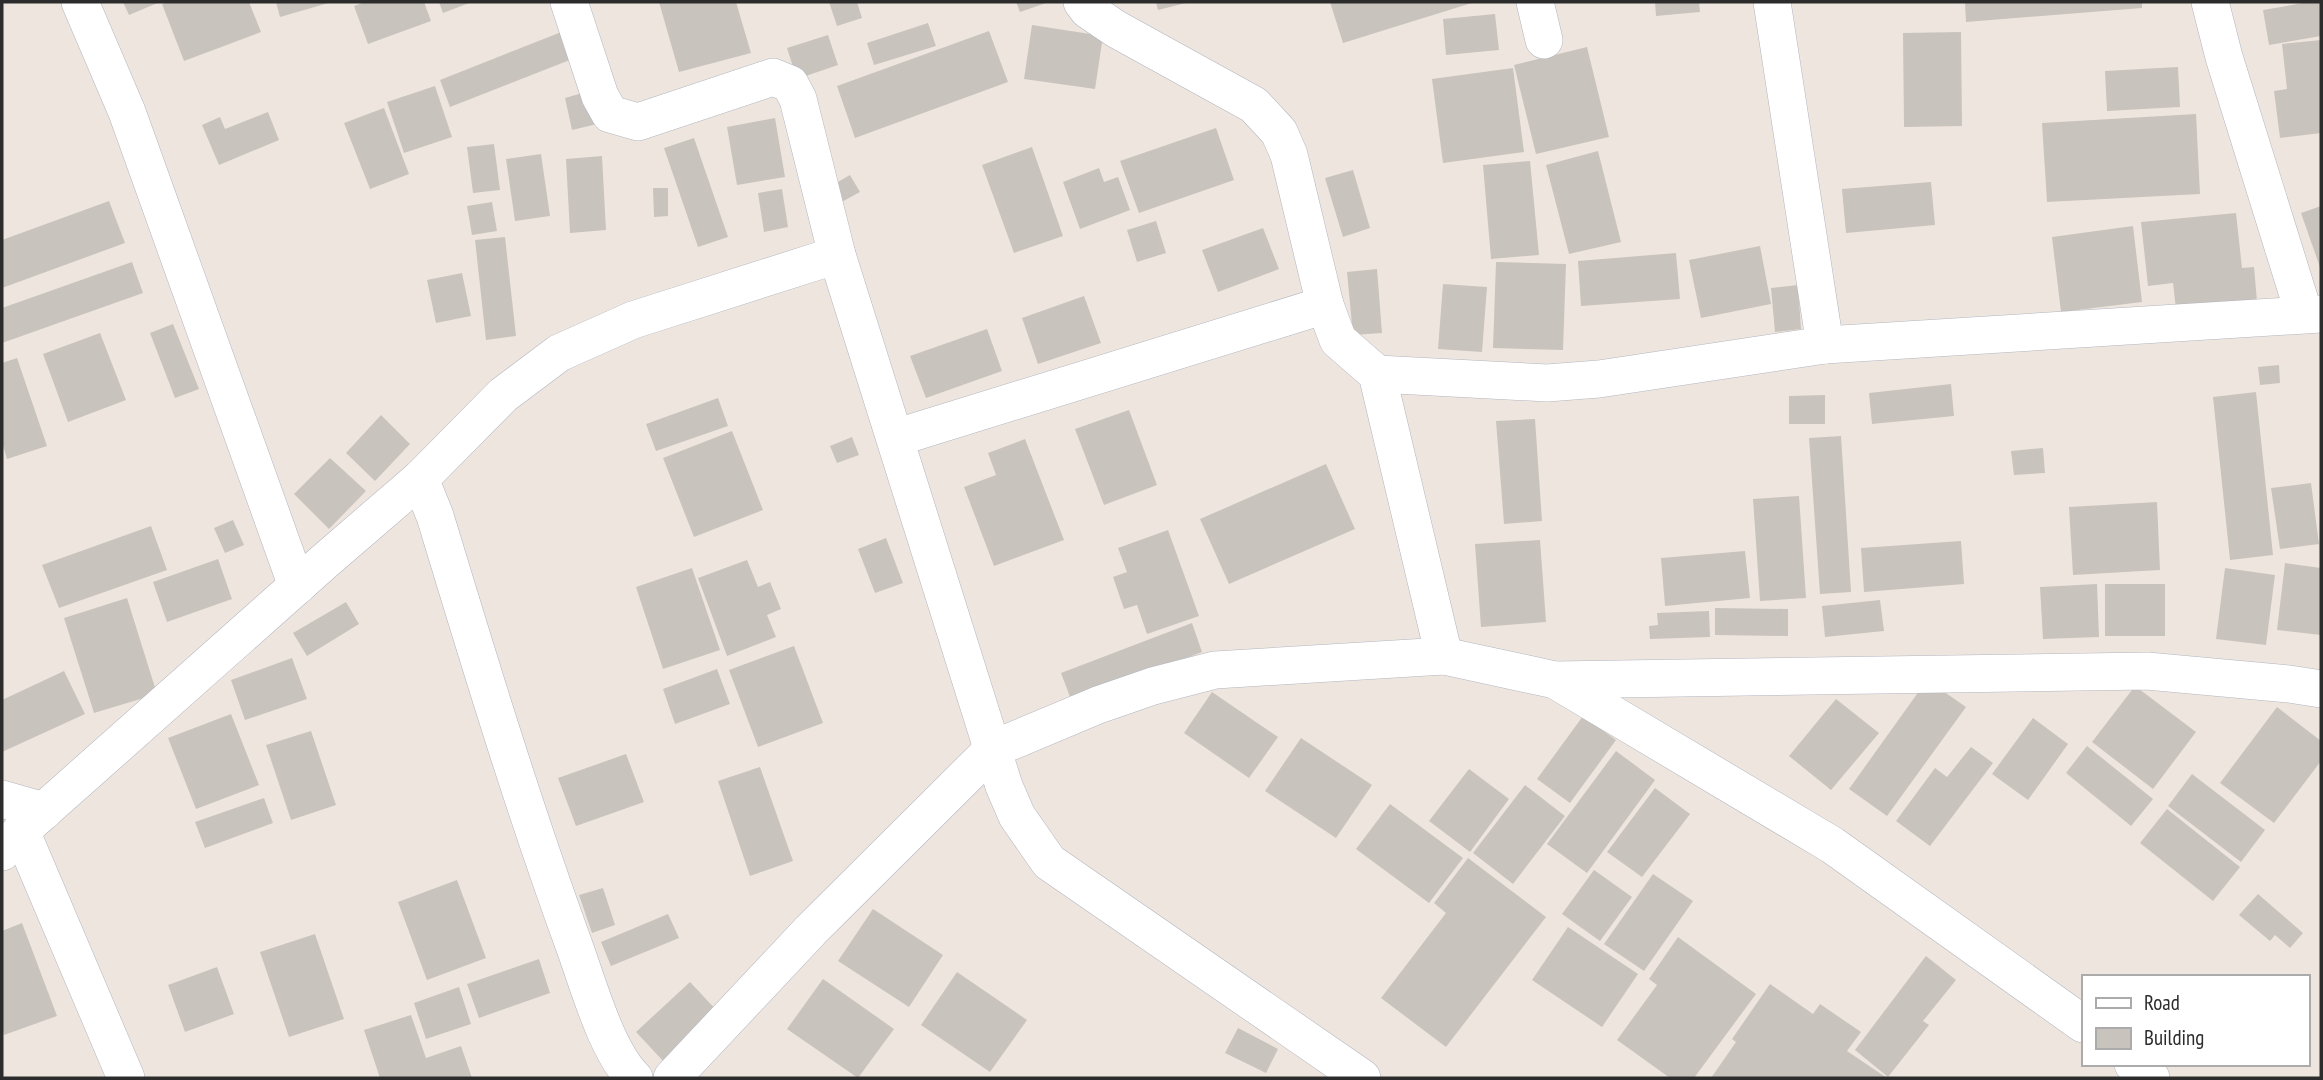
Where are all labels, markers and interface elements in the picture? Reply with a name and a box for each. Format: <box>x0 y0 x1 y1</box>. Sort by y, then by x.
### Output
legend <box>2082 975 2309 1066</box>
text: Road <box>2144 989 2180 1016</box>
text: Building <box>2144 1024 2204 1051</box>

